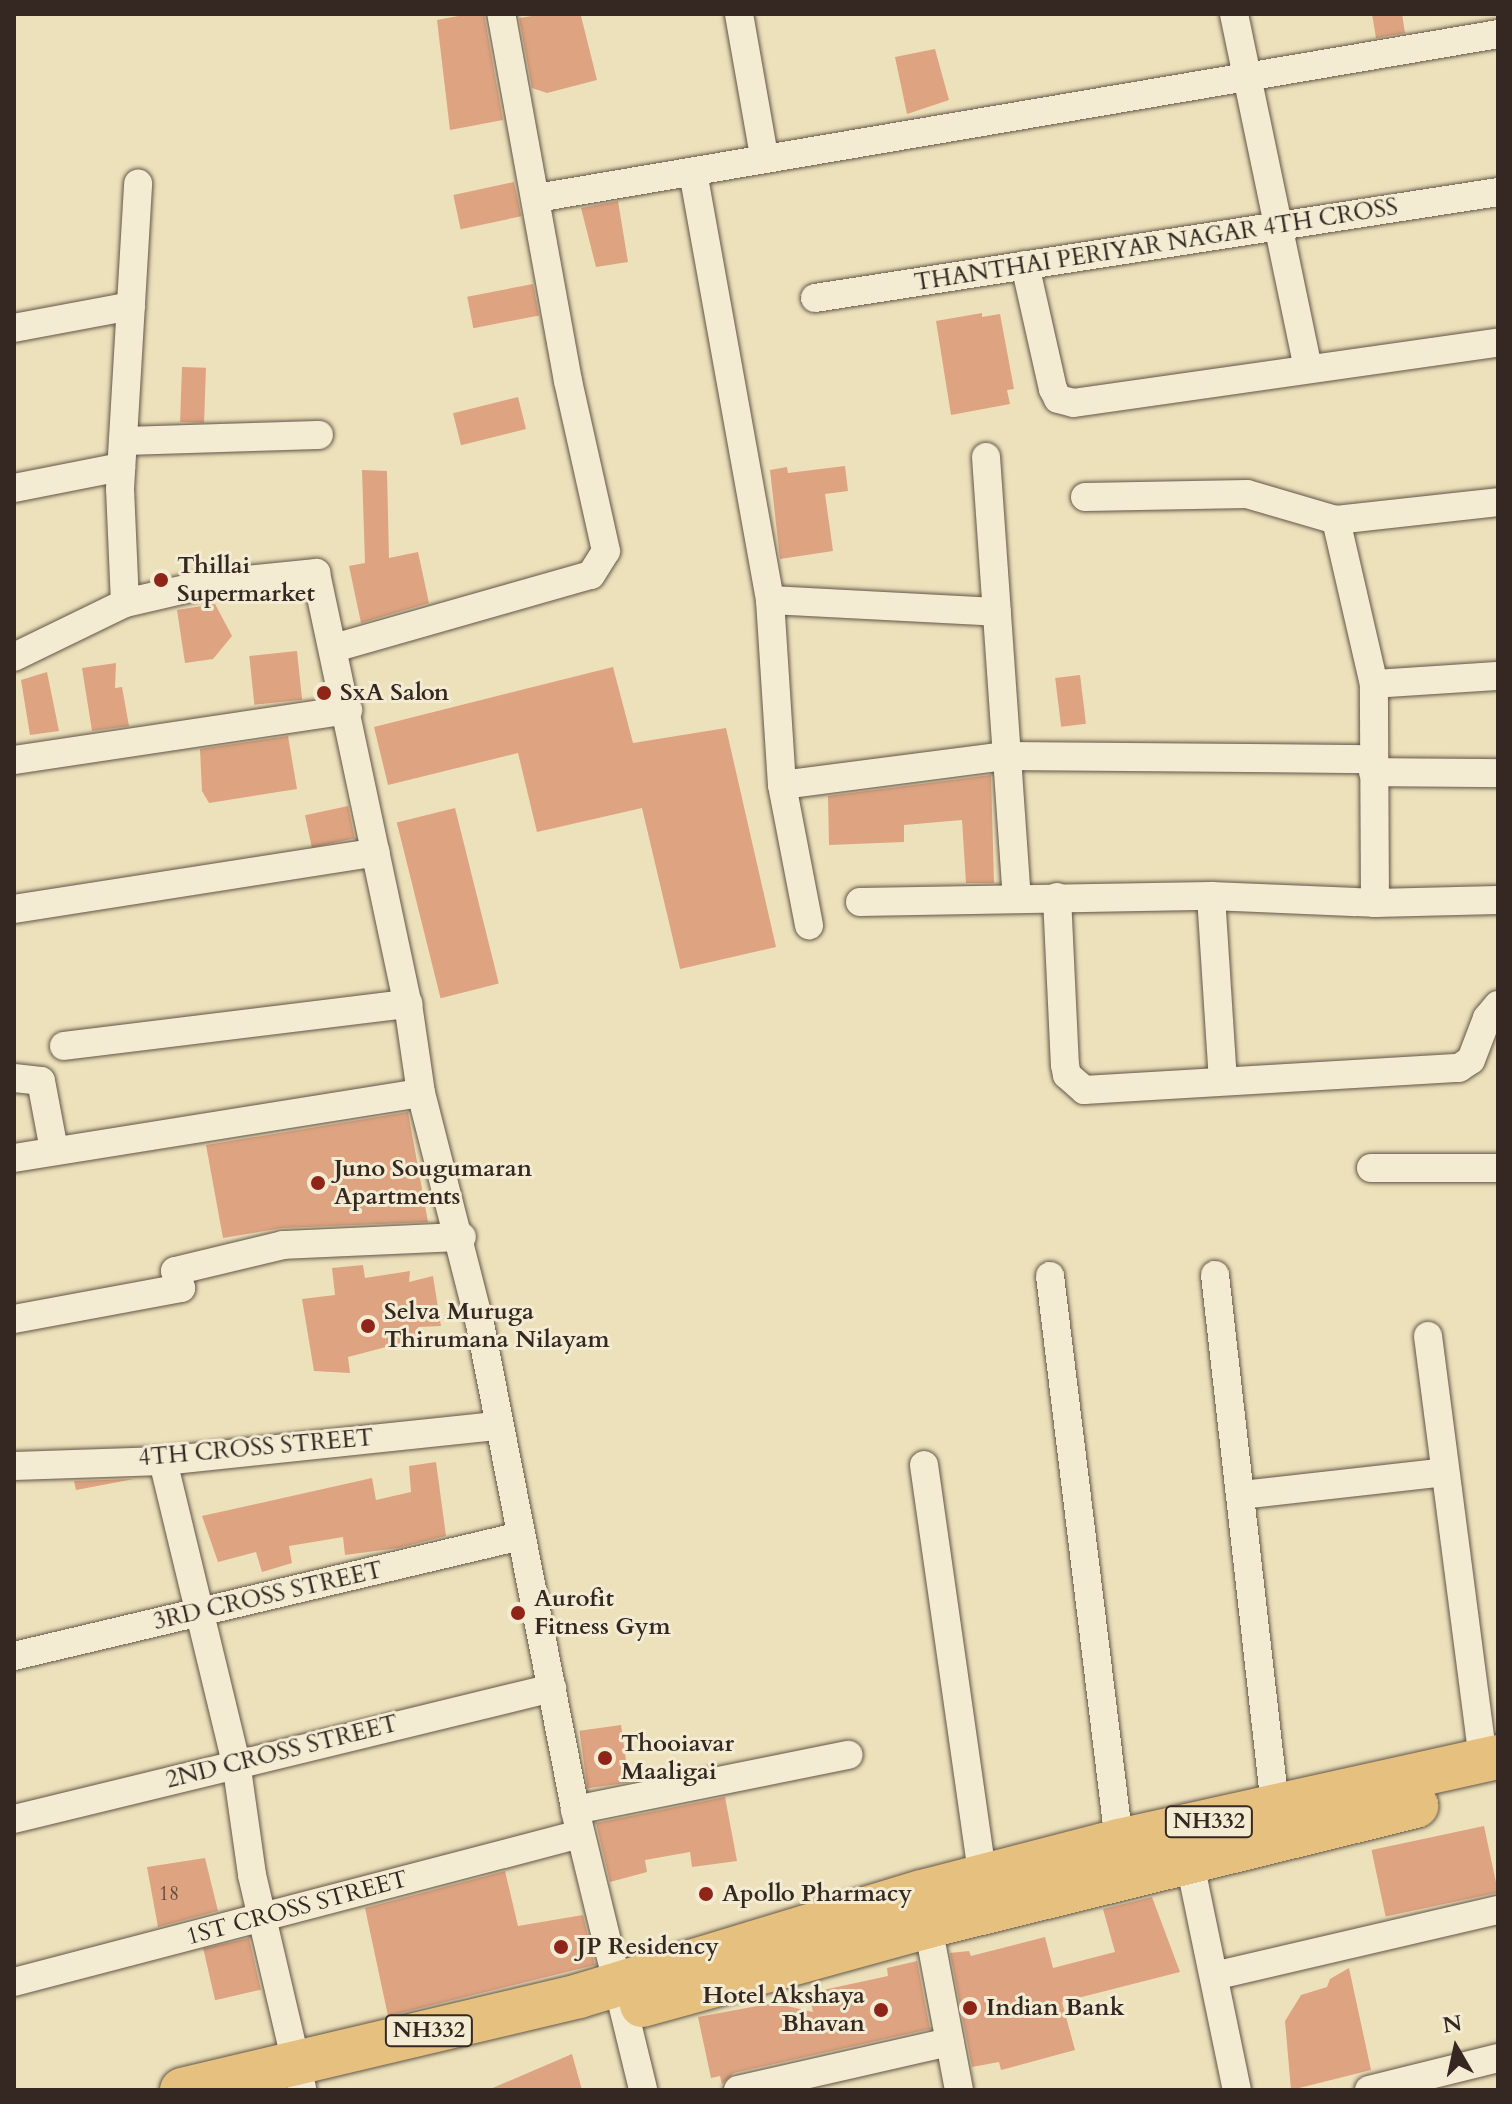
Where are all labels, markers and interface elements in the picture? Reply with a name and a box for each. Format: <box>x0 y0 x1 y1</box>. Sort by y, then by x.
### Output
street label: THANTHAI PERIYAR NAGAR 4TH CROSS <box>912 193 1400 297</box>
place label: Thillai Supermarket <box>177 552 315 608</box>
marker: Thillai Supermarket <box>152 571 170 589</box>
place label: SxA Salon <box>340 679 449 707</box>
marker: SxA Salon <box>315 684 333 702</box>
place label: Juno Sougumaran Apartments <box>334 1155 532 1211</box>
marker: Juno Sougumaran Apartments <box>309 1174 327 1192</box>
place label: Selva Muruga Thirumana Nilayam <box>384 1298 609 1354</box>
marker: Selva Muruga Thirumana Nilayam <box>359 1317 377 1335</box>
street label: 4TH CROSS STREET <box>137 1423 375 1473</box>
street label: 3RD CROSS STREET <box>150 1556 386 1636</box>
place label: Aurofit Fitness Gym <box>534 1585 671 1641</box>
marker: Aurofit Fitness Gym <box>509 1604 527 1622</box>
street label: 2ND CROSS STREET <box>163 1709 401 1795</box>
place label: Thooiavar Maaligai <box>621 1730 734 1786</box>
marker: Thooiavar Maaligai <box>596 1749 614 1767</box>
road number: NH332 <box>1163 1804 1255 1840</box>
street label: 1ST CROSS STREET <box>183 1865 411 1951</box>
place label: Apollo Pharmacy <box>722 1880 912 1908</box>
house number: 18 <box>159 1881 179 1905</box>
marker: Apollo Pharmacy <box>697 1885 715 1903</box>
place label: JP Residency <box>577 1933 719 1961</box>
marker: JP Residency <box>552 1938 570 1956</box>
place label: Hotel Akshaya Bhavan <box>702 1982 865 2038</box>
place label: Indian Bank <box>986 1994 1125 2022</box>
marker: Indian Bank <box>961 1999 979 2017</box>
marker: Hotel Akshaya Bhavan <box>872 2001 890 2019</box>
north arrow <box>1416 2008 1496 2088</box>
text: N <box>1440 2008 1464 2041</box>
road number: NH332 <box>383 2013 475 2049</box>

